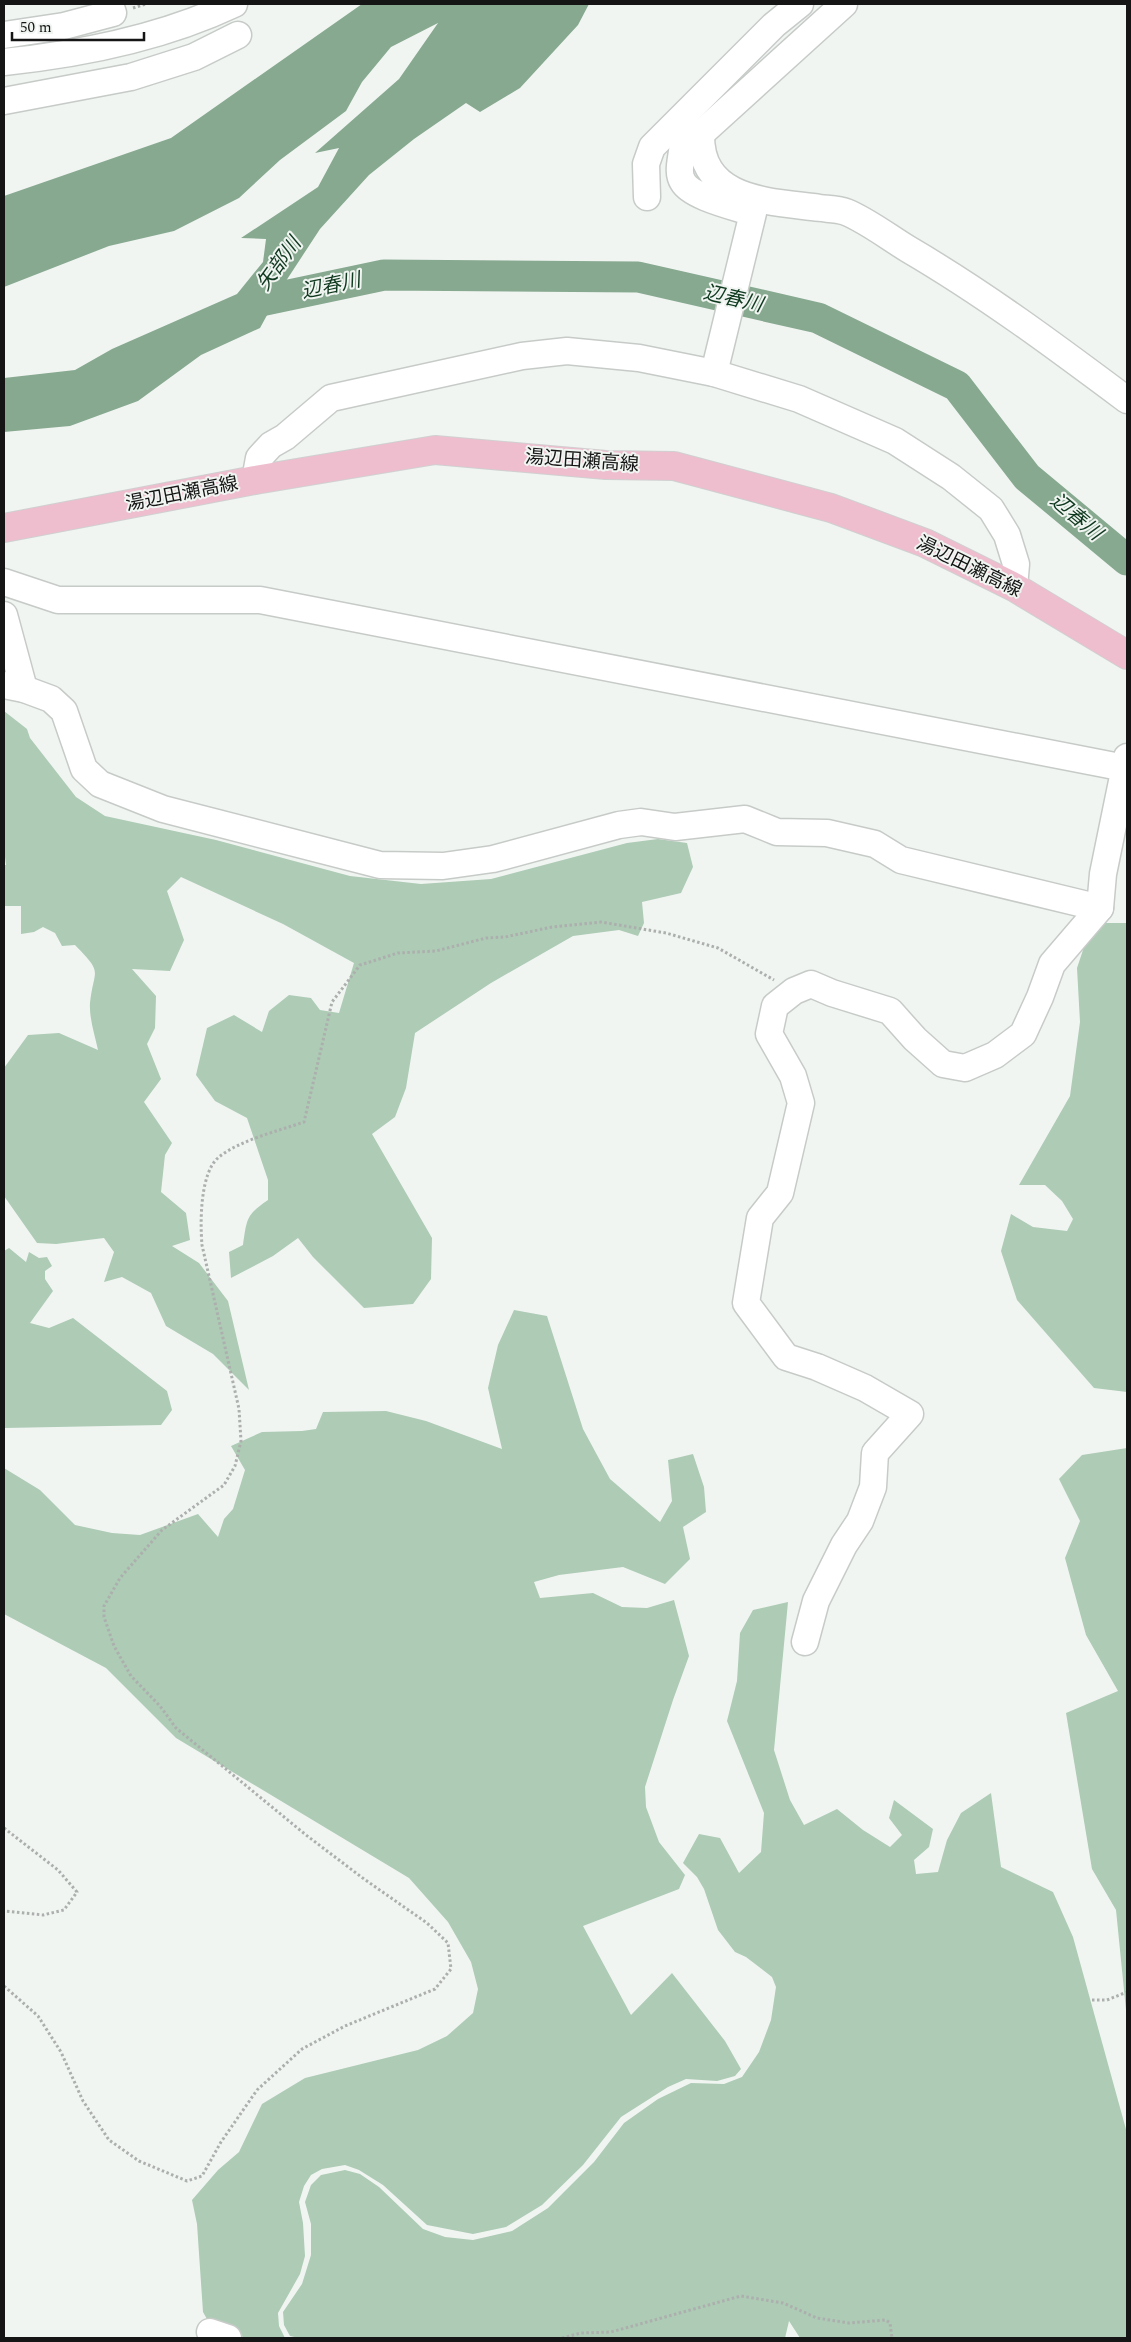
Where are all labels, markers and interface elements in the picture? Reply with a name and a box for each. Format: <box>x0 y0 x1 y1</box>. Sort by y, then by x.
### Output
scale bar <box>12 10 145 42</box>
text: 50 m <box>20 16 52 39</box>
water label: 矢部川 <box>249 229 310 297</box>
water label: 辺春川 <box>299 265 365 307</box>
water label: 辺春川 <box>700 278 768 321</box>
street label: 湯辺田瀬高線 <box>524 443 640 479</box>
street label: 湯辺田瀬高線 <box>123 469 241 519</box>
water label: 辺春川 <box>1043 486 1110 549</box>
street label: 湯辺田瀬高線 <box>911 529 1027 605</box>

